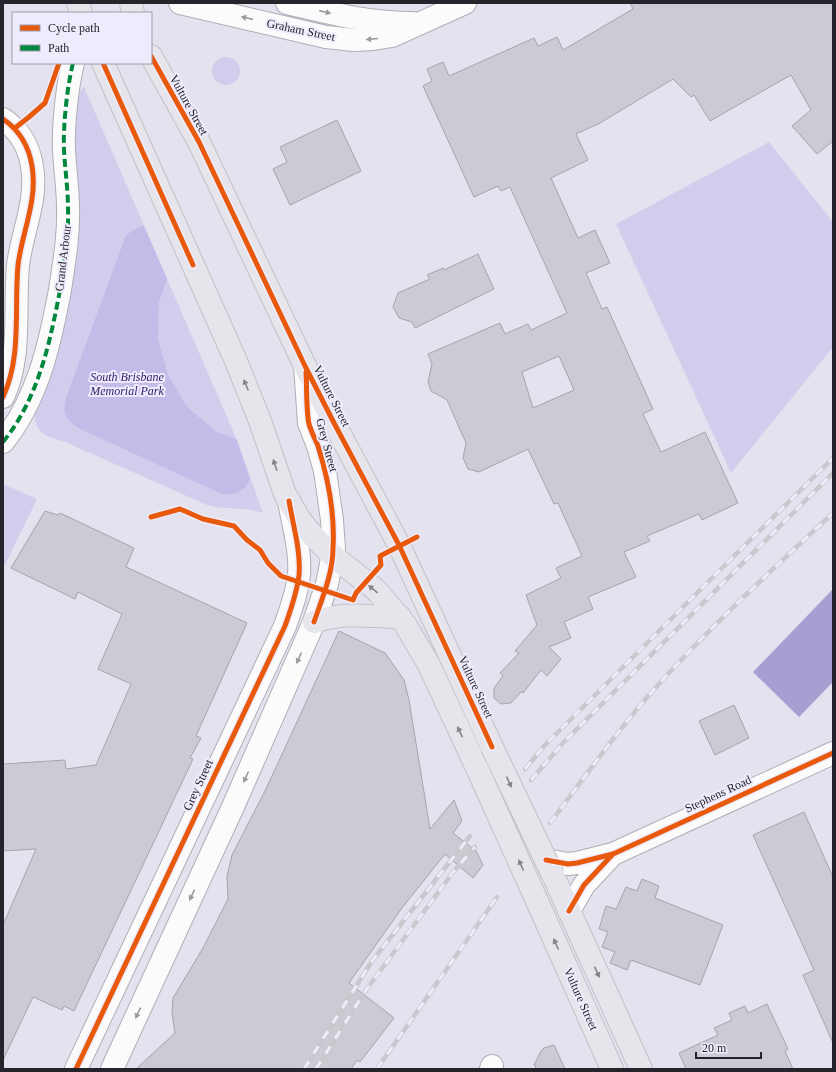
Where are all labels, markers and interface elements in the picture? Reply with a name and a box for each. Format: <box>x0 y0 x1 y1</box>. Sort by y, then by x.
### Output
one-way arrow <box>319 9 331 15</box>
legend <box>12 12 152 64</box>
one-way arrow <box>241 15 253 21</box>
street label: Graham Street <box>265 16 337 44</box>
text: Cycle path <box>48 21 100 35</box>
one-way arrow <box>366 36 378 42</box>
text: Path <box>48 41 69 55</box>
street label: Vulture Street <box>167 72 212 138</box>
street label: Grand Arbour <box>52 224 74 292</box>
street label: Vulture Street <box>311 363 354 430</box>
park label: South Brisbane Memorial Park <box>89 370 165 398</box>
one-way arrow <box>242 378 248 390</box>
street label: Grey Street <box>313 417 341 474</box>
one-way arrow <box>271 459 277 471</box>
one-way arrow <box>368 584 379 593</box>
one-way arrow <box>295 652 301 664</box>
street label: Vulture Street <box>456 654 497 721</box>
one-way arrow <box>457 727 463 738</box>
street label: Grey Street <box>180 757 216 813</box>
one-way arrow <box>243 771 249 782</box>
street label: Stephens Road <box>683 773 753 815</box>
one-way arrow <box>506 776 512 788</box>
one-way arrow <box>518 860 524 871</box>
one-way arrow <box>189 889 195 901</box>
one-way arrow <box>553 938 559 950</box>
street label: Vulture Street <box>561 966 601 1033</box>
one-way arrow <box>594 966 600 977</box>
one-way arrow <box>135 1007 141 1019</box>
scale bar <box>696 1034 761 1060</box>
text: 20 m <box>702 1041 727 1055</box>

